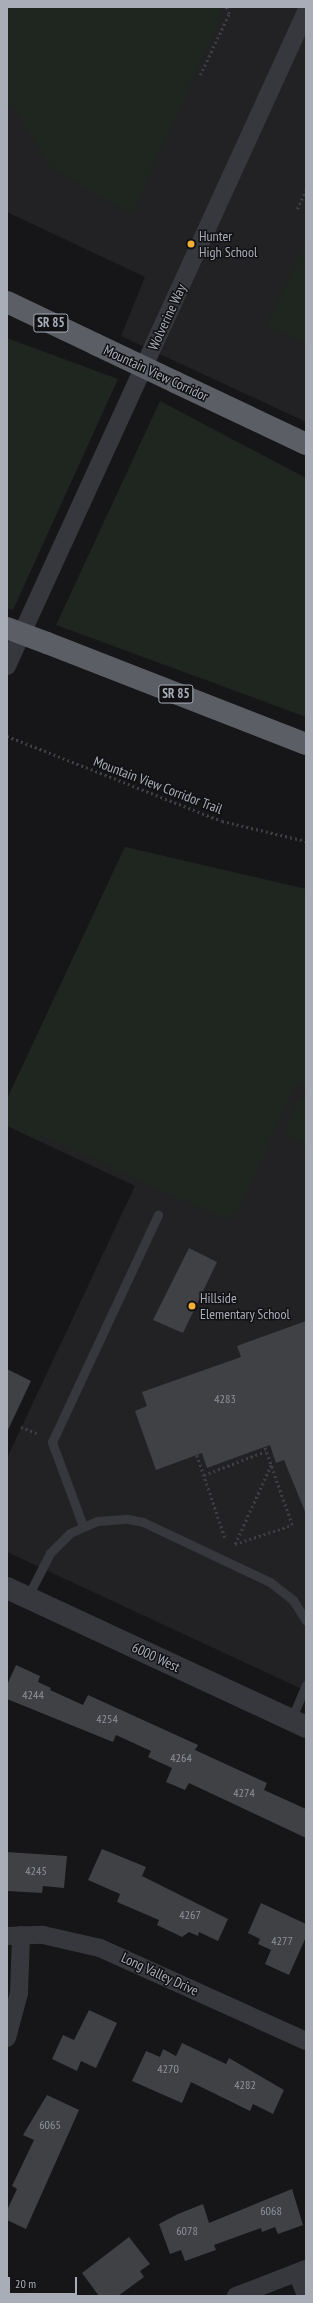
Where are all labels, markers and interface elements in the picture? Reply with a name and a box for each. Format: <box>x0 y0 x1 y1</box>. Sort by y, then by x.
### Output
place label: Hunter High School <box>199 228 257 260</box>
marker: Hunter High School <box>186 239 196 249</box>
street label: Wolverine Way <box>144 281 190 353</box>
road number: SR 85 <box>33 312 69 334</box>
street label: Mountain View Corridor <box>101 341 211 405</box>
road number: SR 85 <box>158 683 194 705</box>
street label: Mountain View Corridor Trail <box>91 752 225 818</box>
place label: Hillside Elementary School <box>200 1290 290 1322</box>
marker: Hillside Elementary School <box>187 1301 197 1311</box>
house number: 4283 <box>214 1392 236 1406</box>
street label: 6000 West <box>129 1639 183 1675</box>
house number: 4244 <box>22 1688 44 1702</box>
house number: 4254 <box>96 1712 118 1726</box>
house number: 4264 <box>170 1751 192 1765</box>
house number: 4274 <box>233 1786 255 1800</box>
house number: 4245 <box>25 1864 47 1878</box>
house number: 4267 <box>179 1908 201 1922</box>
house number: 4277 <box>271 1934 293 1948</box>
street label: Long Valley Drive <box>119 1949 201 1999</box>
house number: 4270 <box>157 2062 179 2076</box>
house number: 4282 <box>234 2078 256 2092</box>
house number: 6065 <box>39 2118 61 2132</box>
house number: 6068 <box>260 2204 282 2218</box>
house number: 6078 <box>176 2224 198 2238</box>
scale bar <box>10 2269 79 2295</box>
text: 20 m <box>15 2276 36 2291</box>

